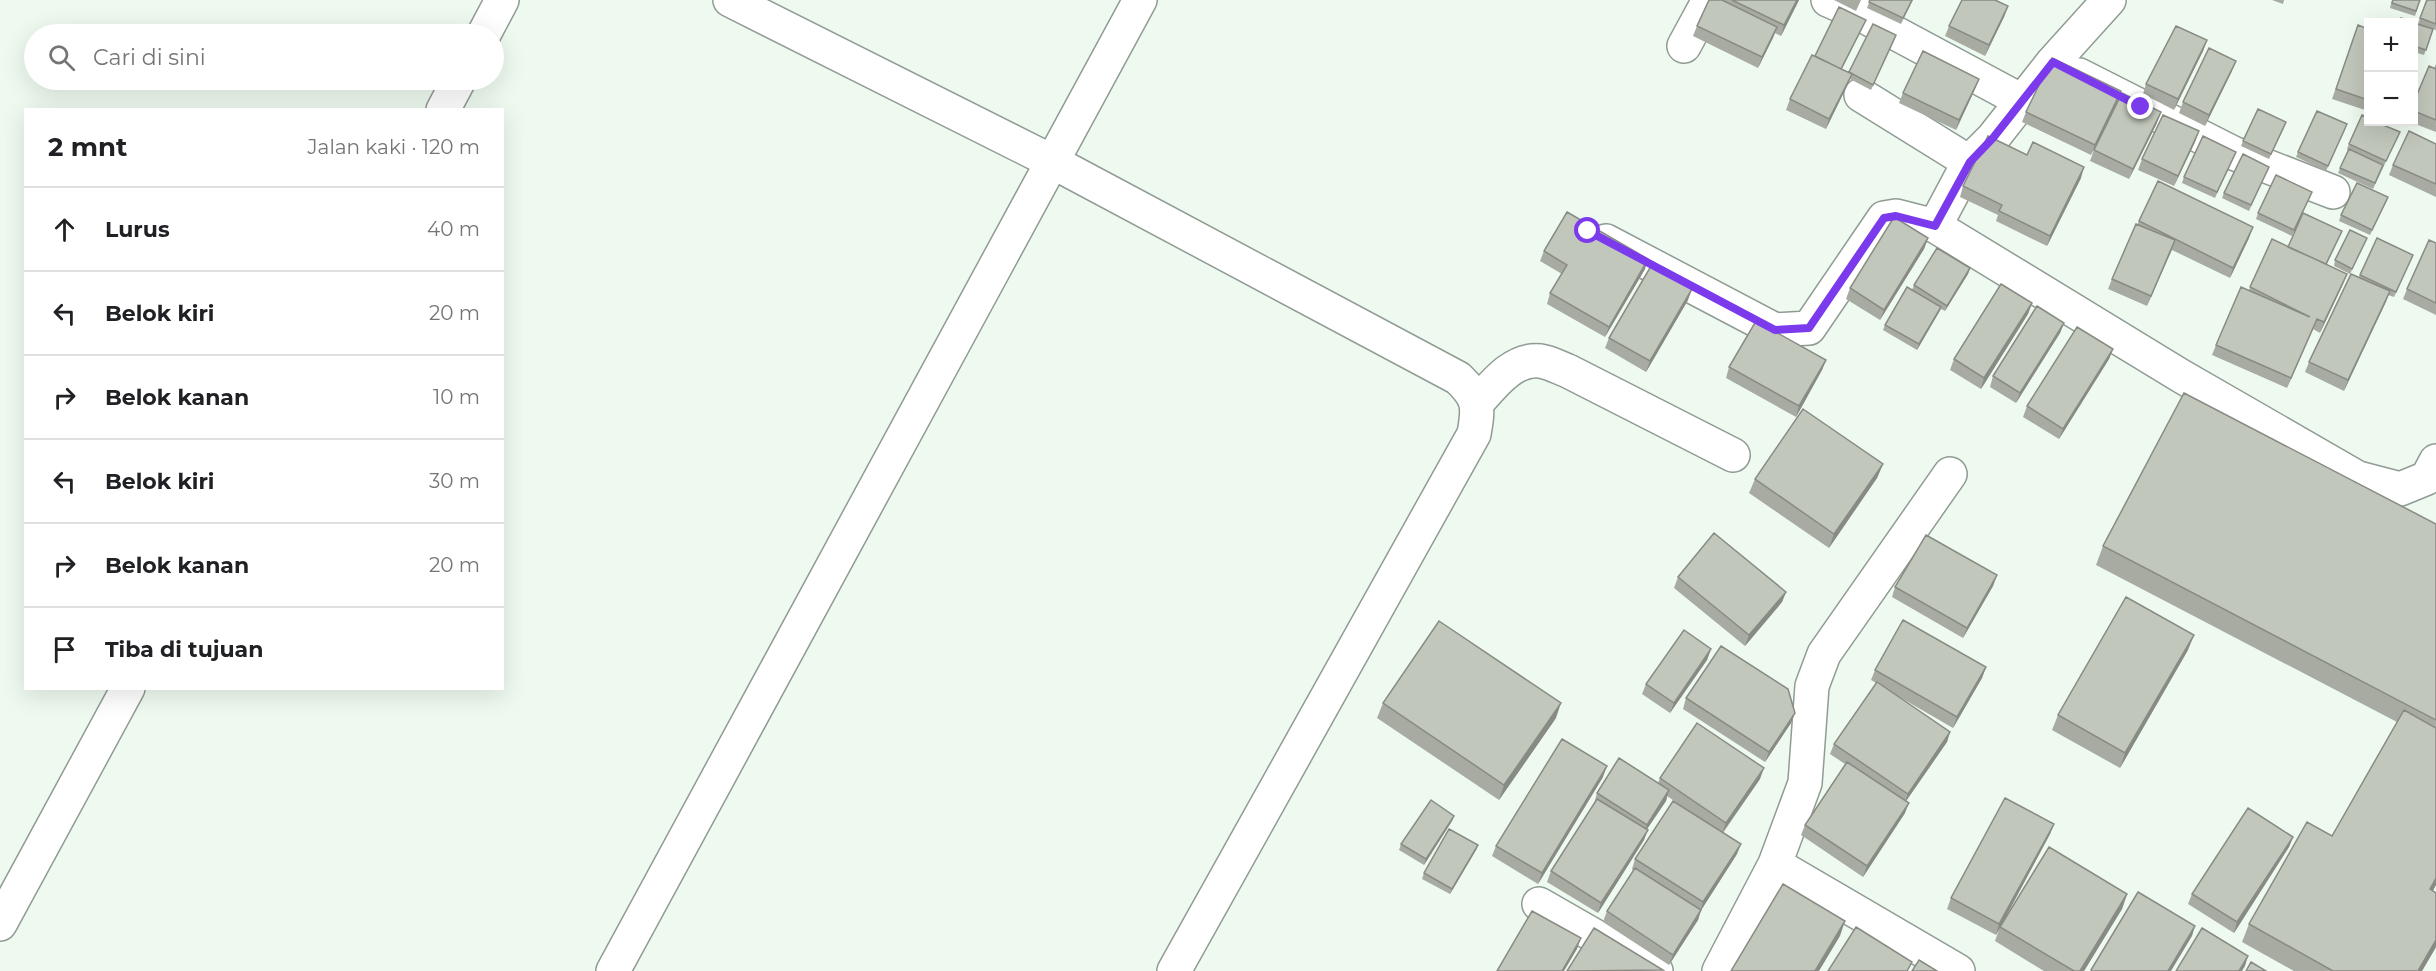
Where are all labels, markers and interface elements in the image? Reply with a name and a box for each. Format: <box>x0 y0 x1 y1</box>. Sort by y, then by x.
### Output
map controls <box>2364 18 2418 126</box>
button: + <box>2364 18 2418 72</box>
search box <box>24 24 504 90</box>
icon: search <box>45 41 78 74</box>
text: Cari di sini <box>93 44 206 71</box>
button: − <box>2364 72 2418 126</box>
route end <box>2127 93 2153 119</box>
text: 2 mnt <box>48 131 127 163</box>
text: Jalan kaki · 120 m <box>308 135 480 159</box>
icon: ahead <box>48 213 81 246</box>
text: Lurus <box>105 216 170 243</box>
text: 40 m <box>427 217 480 241</box>
route start <box>1574 217 1600 243</box>
icon: left <box>48 297 81 330</box>
text: Belok kiri <box>105 300 214 327</box>
text: 20 m <box>429 301 480 325</box>
icon: right <box>48 381 81 414</box>
text: Belok kanan <box>105 384 249 411</box>
text: 10 m <box>433 385 480 409</box>
icon: left <box>48 465 81 498</box>
text: Belok kiri <box>105 468 214 495</box>
text: 30 m <box>429 469 480 493</box>
icon: right <box>48 549 81 582</box>
text: Belok kanan <box>105 552 249 579</box>
text: 20 m <box>429 553 480 577</box>
icon: arrive <box>48 633 81 666</box>
text: Tiba di tujuan <box>105 636 263 663</box>

